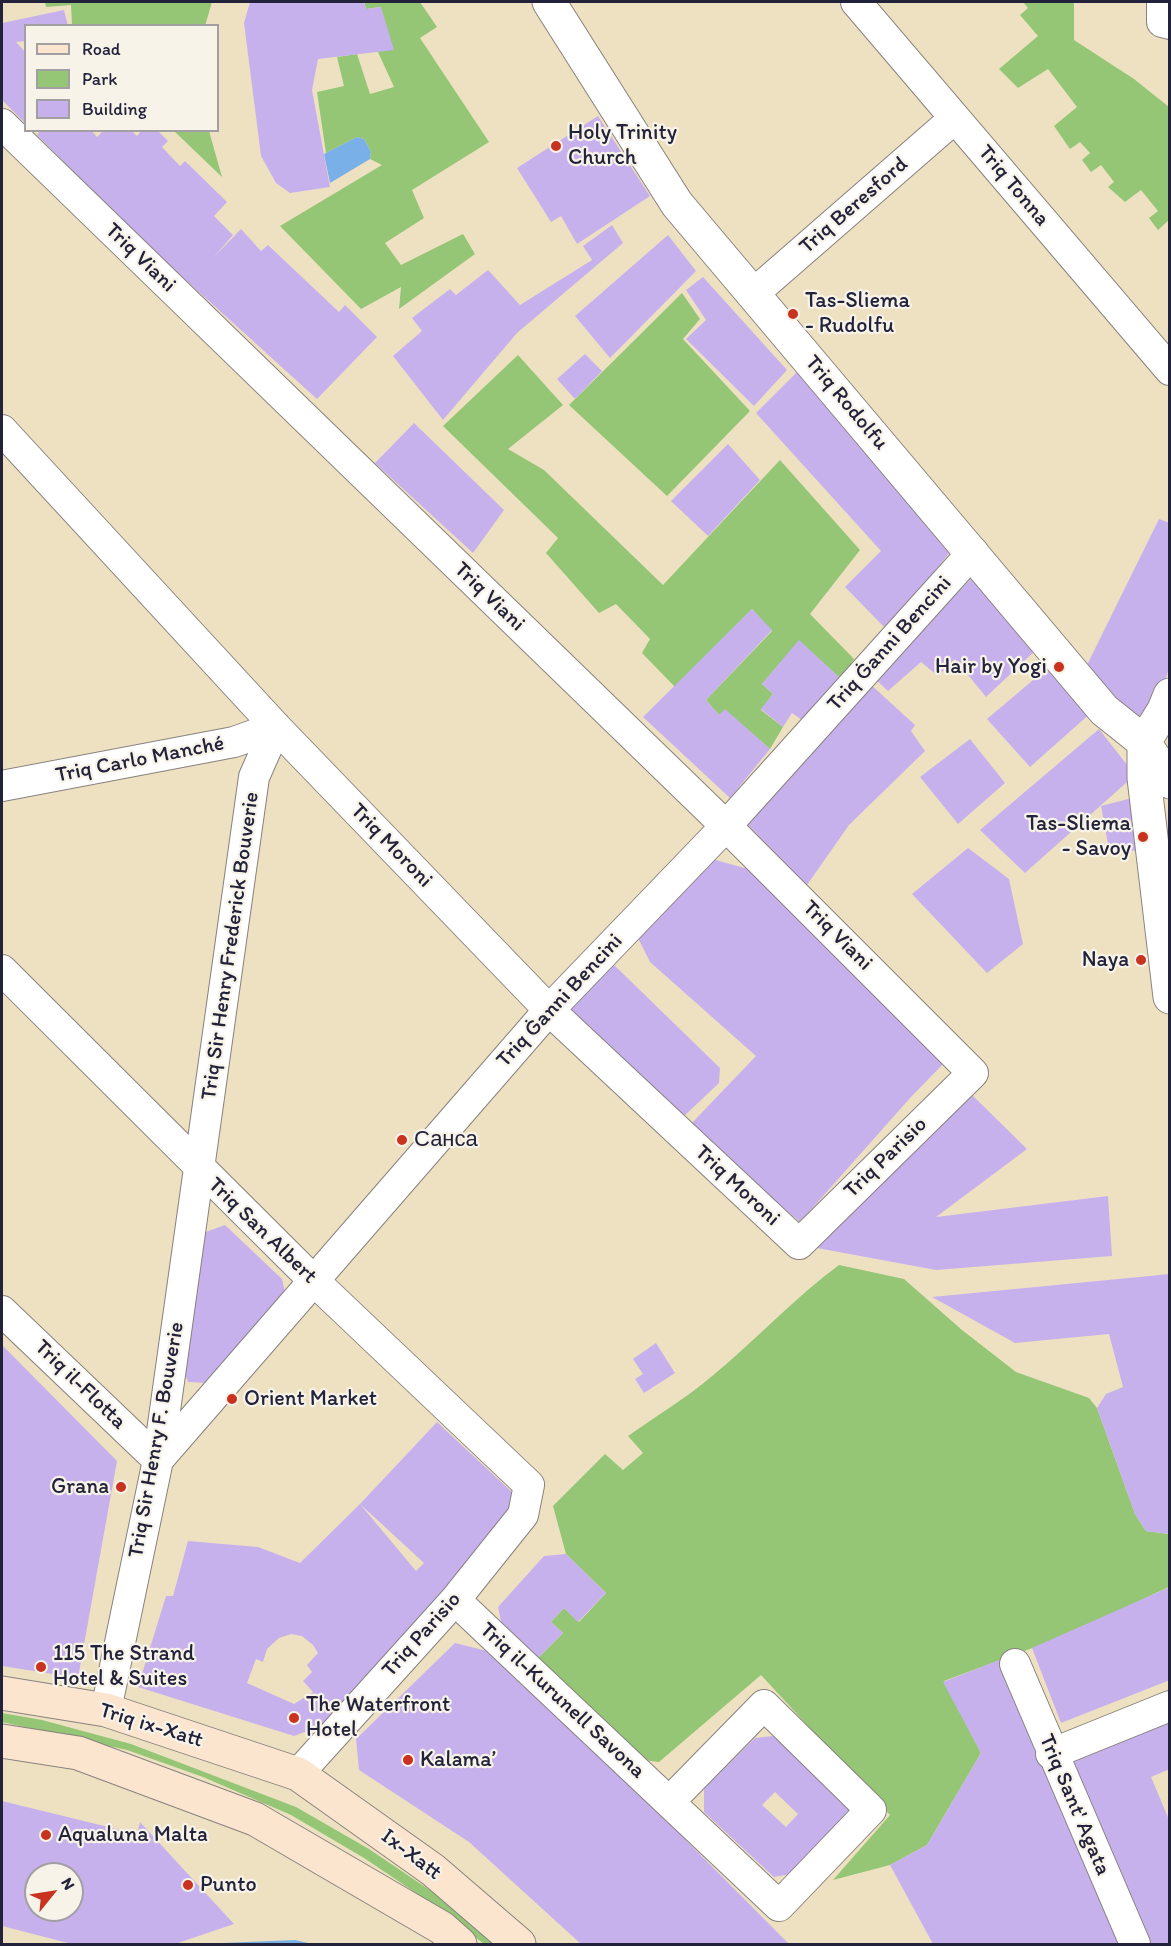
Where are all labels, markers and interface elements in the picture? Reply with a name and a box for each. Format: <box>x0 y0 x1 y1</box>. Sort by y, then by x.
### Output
legend <box>24 24 219 132</box>
text: Road <box>82 38 121 60</box>
text: Park <box>82 68 117 90</box>
text: Building <box>82 98 147 120</box>
place label: Holy Trinity Church <box>568 120 677 172</box>
marker: Holy Trinity Church <box>549 139 563 153</box>
street label: Triq Tonna <box>971 140 1055 232</box>
street label: Triq Beresford <box>794 152 914 260</box>
street label: Triq Viani <box>99 218 181 298</box>
place label: Tas-Sliema - Rudolfu <box>805 288 910 340</box>
marker: Tas-Sliema - Rudolfu <box>786 307 800 321</box>
street label: Triq Rodolfu <box>799 350 893 456</box>
street label: Triq Viani <box>448 557 530 637</box>
street label: Triq Ġanni Bencini <box>822 571 958 717</box>
place label: Hair by Yogi <box>935 654 1047 680</box>
marker: Hair by Yogi <box>1052 660 1066 674</box>
street label: Triq Carlo Manché <box>53 731 227 789</box>
street label: Triq Sir Henry Frederick Bouverie <box>196 790 266 1102</box>
street label: Triq Moroni <box>344 798 438 894</box>
place label: Tas-Sliema - Savoy <box>1026 811 1131 862</box>
marker: Tas-Sliema - Savoy <box>1136 830 1150 844</box>
street label: Triq Viani <box>796 895 878 977</box>
street label: Triq Ġanni Bencini <box>491 929 629 1073</box>
place label: Naya <box>1082 947 1129 973</box>
marker: Naya <box>1134 953 1148 967</box>
street label: Triq Parisio <box>839 1112 933 1204</box>
place label: Санса <box>414 1127 478 1153</box>
marker: Санса <box>395 1133 409 1147</box>
street label: Triq Moroni <box>689 1140 785 1232</box>
street label: Triq San Albert <box>202 1172 322 1290</box>
street label: Triq Sir Henry F. Bouverie <box>123 1320 191 1560</box>
street label: Triq il-Flotta <box>28 1335 132 1435</box>
place label: Orient Market <box>244 1386 377 1412</box>
marker: Orient Market <box>225 1392 239 1406</box>
place label: Grana <box>51 1474 109 1500</box>
marker: Grana <box>114 1480 128 1494</box>
street label: Triq Parisio <box>377 1587 467 1683</box>
street label: Triq il-Kurunell Savona <box>474 1617 650 1785</box>
place label: 115 The Strand Hotel & Suites <box>53 1641 195 1693</box>
marker: 115 The Strand Hotel & Suites <box>34 1660 48 1674</box>
place label: The Waterfront Hotel <box>306 1692 450 1744</box>
street label: Triq ix-Xatt <box>96 1698 206 1754</box>
marker: The Waterfront Hotel <box>287 1711 301 1725</box>
street label: Triq Sant' Agata <box>1032 1730 1116 1880</box>
place label: Kalama’ <box>420 1747 496 1773</box>
marker: Kalama’ <box>401 1753 415 1767</box>
place label: Aqualuna Malta <box>58 1822 208 1848</box>
street label: Ix-Xatt <box>375 1824 447 1886</box>
marker: Aqualuna Malta <box>39 1828 53 1842</box>
north arrow <box>24 1862 84 1922</box>
place label: Punto <box>200 1872 257 1898</box>
text: N <box>57 1874 79 1893</box>
marker: Punto <box>181 1878 195 1892</box>

